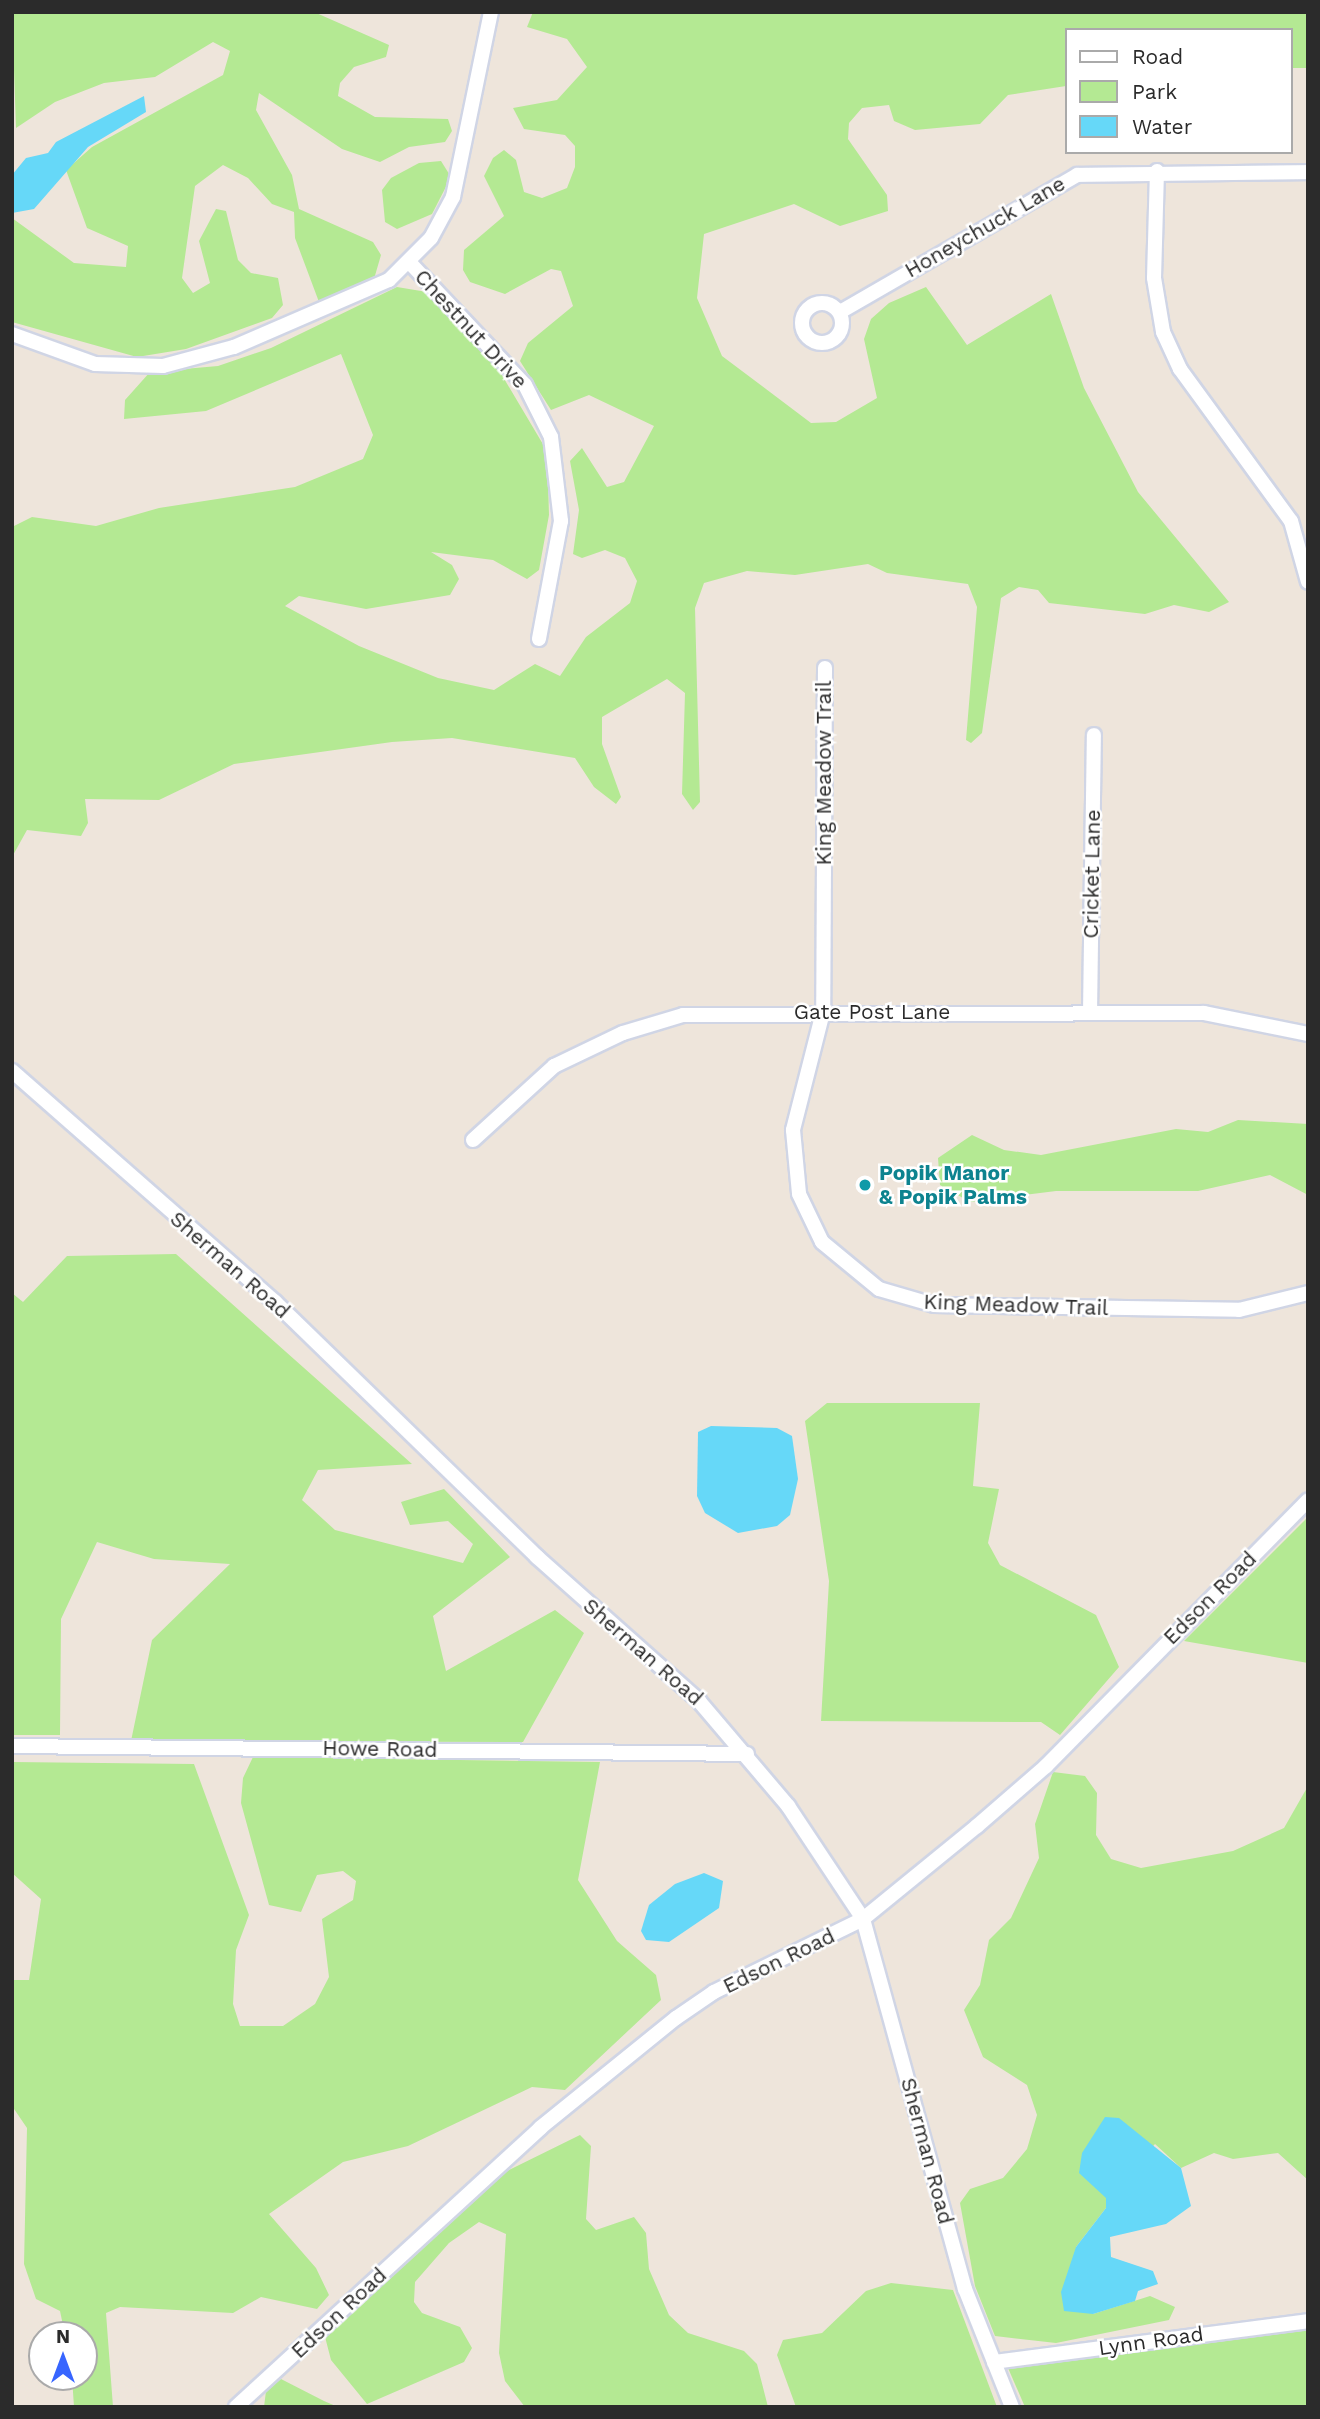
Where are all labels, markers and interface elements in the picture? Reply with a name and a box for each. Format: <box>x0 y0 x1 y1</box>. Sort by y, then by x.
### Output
legend <box>1064 28 1292 154</box>
text: Road <box>1132 44 1183 69</box>
text: Park <box>1132 79 1177 104</box>
text: Water <box>1132 114 1192 139</box>
street label: Honeychuck Lane <box>900 171 1070 283</box>
street label: Chestnut Drive <box>409 264 533 394</box>
street label: King Meadow Trail <box>811 680 837 866</box>
street label: Cricket Lane <box>1078 809 1106 939</box>
street label: Gate Post Lane <box>794 999 950 1025</box>
place label: Popik Manor & Popik Palms <box>879 1160 1027 1210</box>
marker: Popik Manor & Popik Palms <box>857 1177 873 1193</box>
street label: Sherman Road <box>165 1206 295 1324</box>
street label: King Meadow Trail <box>923 1289 1109 1321</box>
street label: Edson Road <box>1158 1546 1262 1650</box>
street label: Sherman Road <box>578 1593 708 1711</box>
street label: Howe Road <box>322 1735 438 1763</box>
street label: Edson Road <box>719 1923 839 1999</box>
street label: Sherman Road <box>895 2075 959 2227</box>
street label: Edson Road <box>286 2262 392 2364</box>
north arrow <box>28 2321 98 2391</box>
street label: Lynn Road <box>1097 2321 1205 2361</box>
text: N <box>56 2325 70 2348</box>

